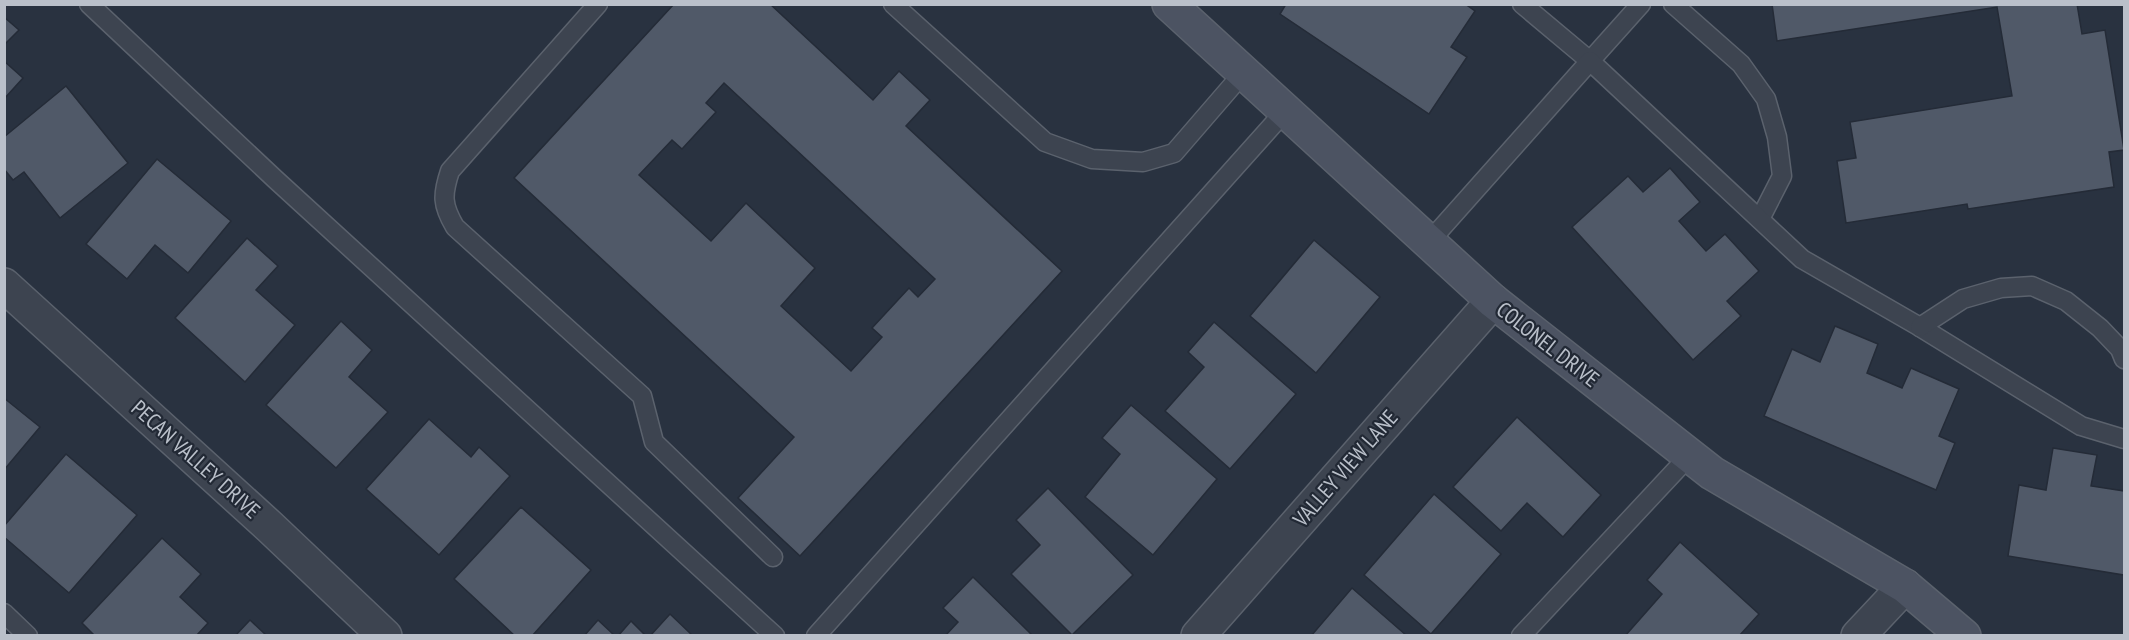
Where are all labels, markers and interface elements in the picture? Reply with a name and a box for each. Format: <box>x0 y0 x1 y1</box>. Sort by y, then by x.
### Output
street label: COLONEL DRIVE <box>1491 295 1605 393</box>
street label: PECAN VALLEY DRIVE <box>126 394 266 524</box>
street label: VALLEY VIEW LANE <box>1286 404 1403 533</box>

